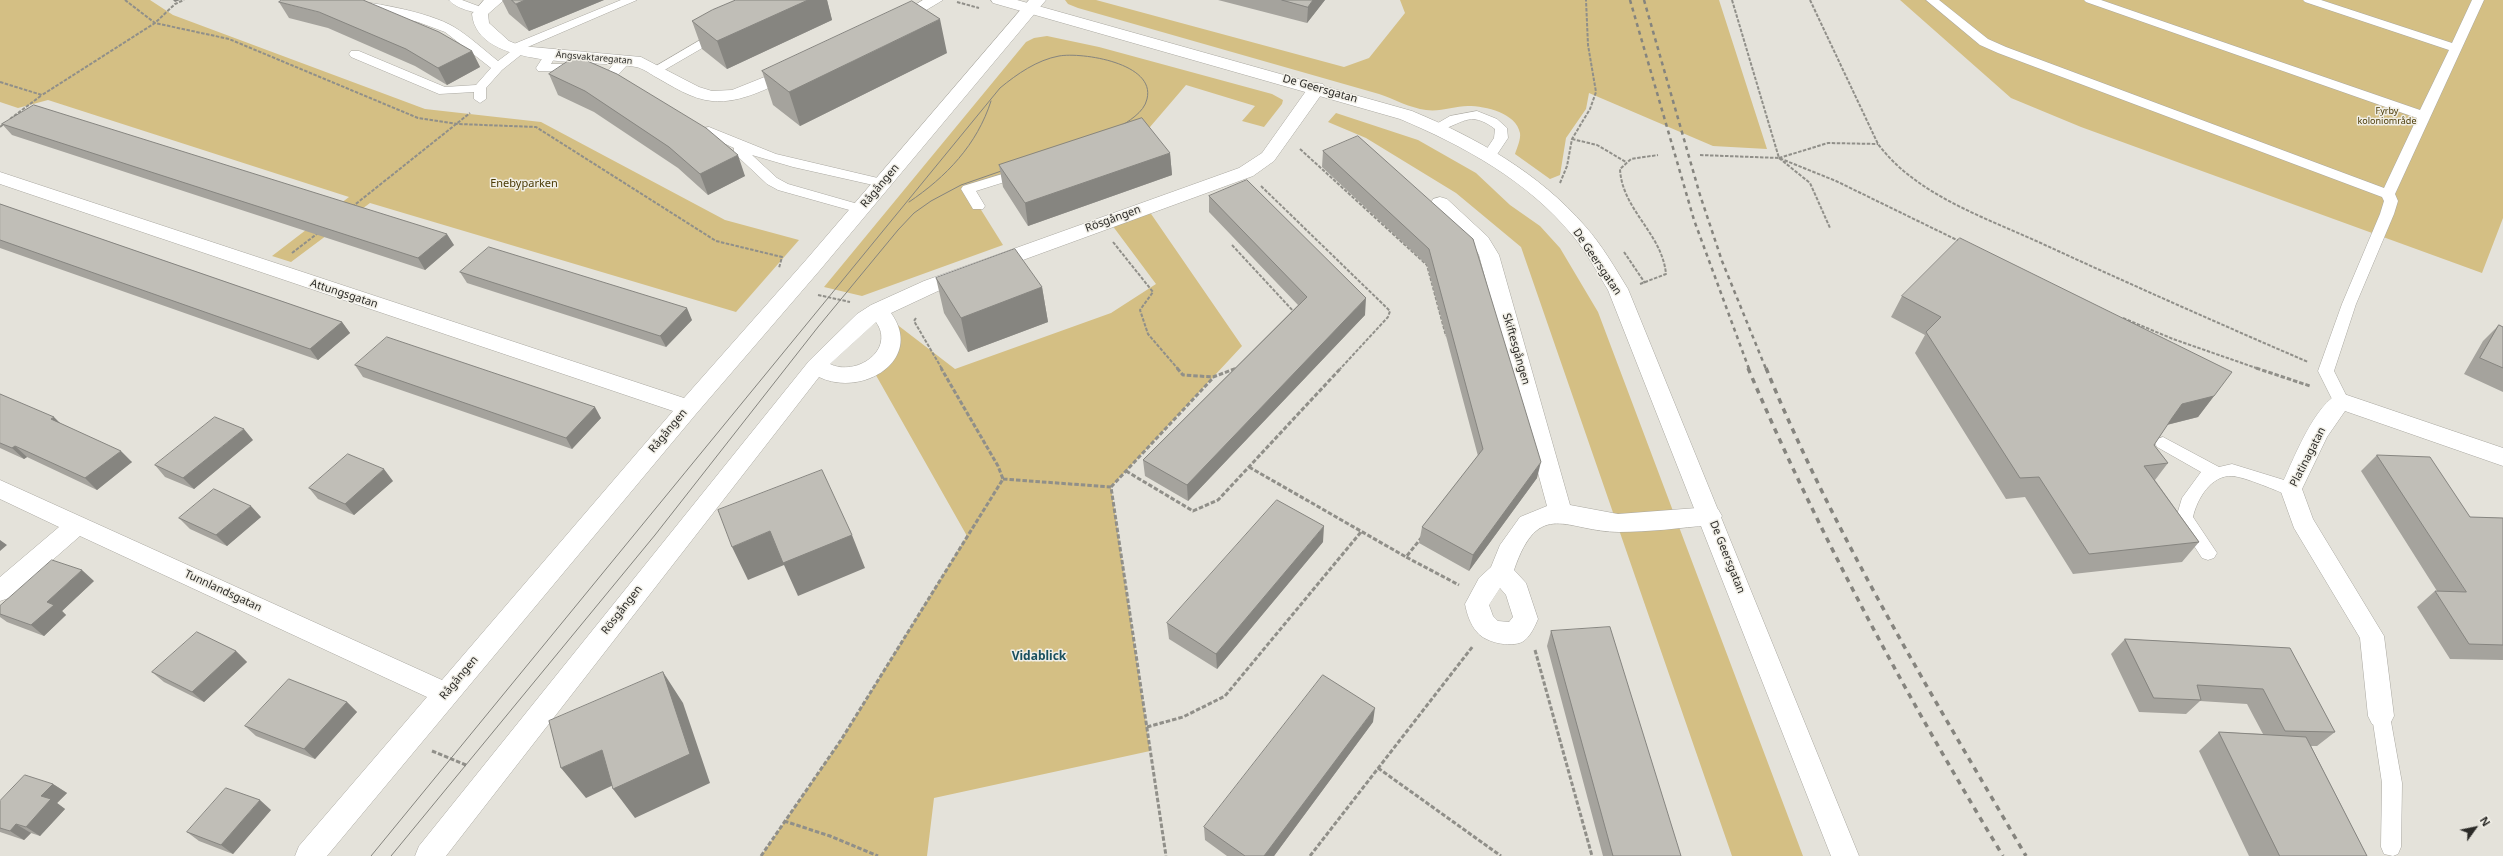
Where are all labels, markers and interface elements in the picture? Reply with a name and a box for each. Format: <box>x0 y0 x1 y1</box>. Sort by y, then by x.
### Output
street label: Ängsvaktaregatan <box>555 49 633 67</box>
street label: De Geersgatan <box>1281 72 1359 106</box>
park label: Fyrby koloniområde <box>2358 106 2416 127</box>
street label: Rågången <box>858 162 902 210</box>
park label: Enebyparken <box>490 177 558 191</box>
street label: Rösgången <box>1083 203 1143 235</box>
street label: De Geersgatan <box>1570 226 1624 298</box>
street label: Attungsgatan <box>308 277 380 311</box>
street label: Skiftesgången <box>1500 312 1532 386</box>
street label: Rågången <box>646 407 690 455</box>
street label: Platinagatan <box>2287 425 2329 489</box>
street label: De Geersgatan <box>1706 519 1748 595</box>
street label: Tunnlandsgatan <box>182 567 264 615</box>
street label: Rösgången <box>599 583 645 637</box>
district label: Vidablick <box>1012 650 1066 664</box>
street label: Rågången <box>437 654 481 702</box>
north arrow <box>2455 808 2495 848</box>
text: N <box>2477 813 2494 829</box>

